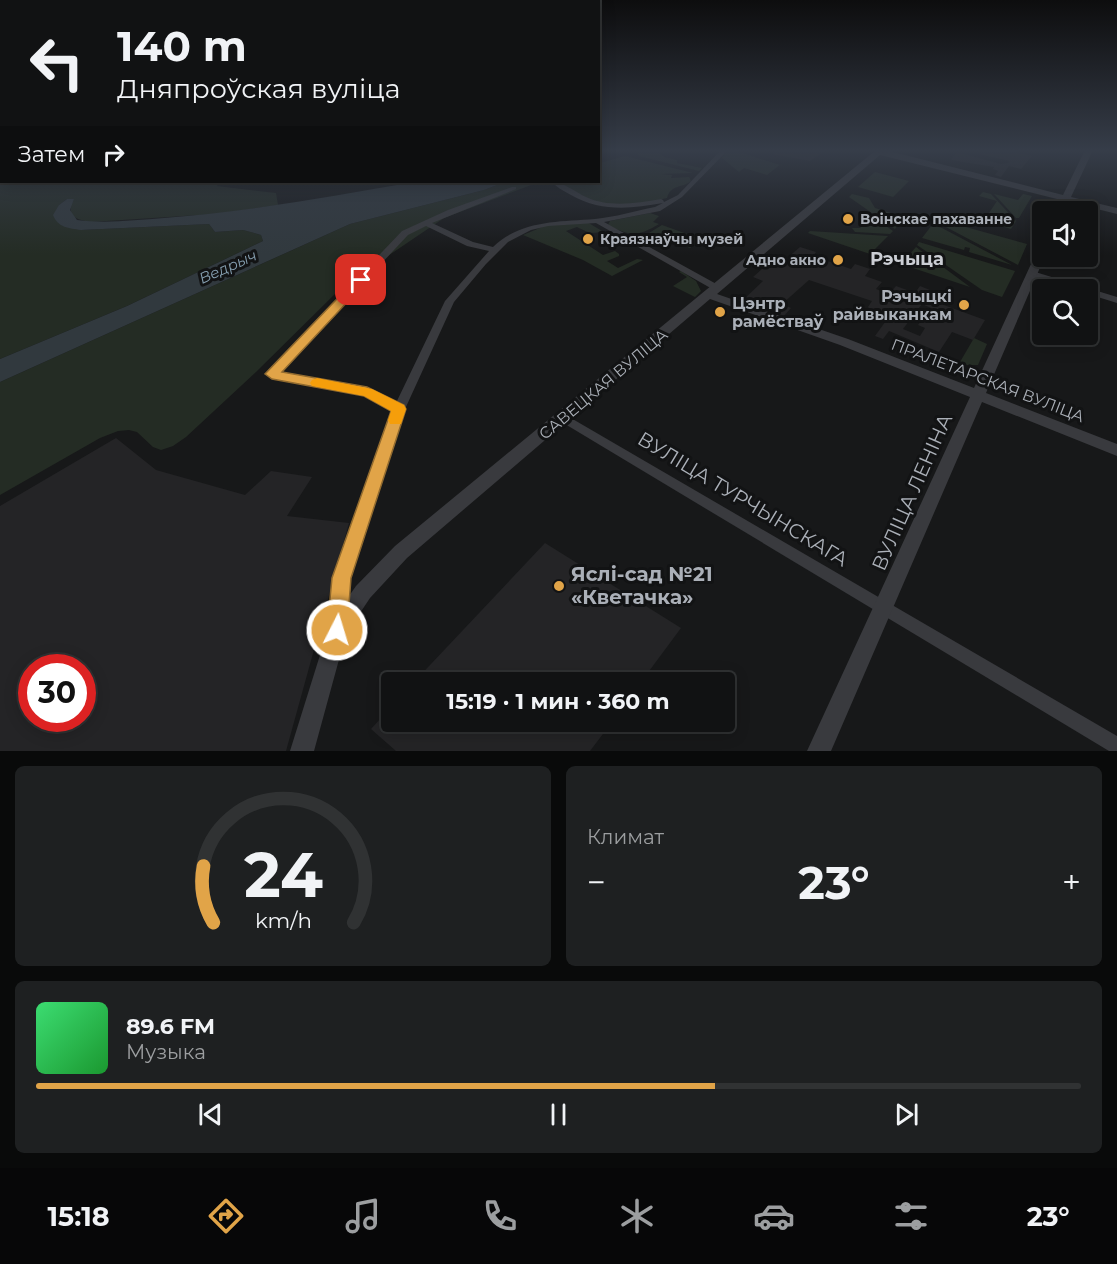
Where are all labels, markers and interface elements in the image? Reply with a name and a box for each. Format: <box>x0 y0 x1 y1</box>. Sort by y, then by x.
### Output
text: 140 m <box>117 20 247 72</box>
icon: left <box>18 24 96 102</box>
text: Дняпроўская вуліца <box>117 72 400 105</box>
icon: right <box>97 138 130 171</box>
text: Затем <box>18 141 85 168</box>
map controls <box>1032 201 1098 345</box>
button: sound <box>1032 201 1098 267</box>
place label: Воінскае пахаванне <box>860 210 1012 228</box>
marker: Воінскае пахаванне <box>841 212 855 226</box>
place label: Краязнаўчы музей <box>600 230 743 248</box>
marker: Краязнаўчы музей <box>581 232 595 246</box>
water label: Ведрыч <box>196 245 260 288</box>
district label: Рэчыца <box>870 248 944 270</box>
place label: Адно акно <box>746 251 826 269</box>
marker: Адно акно <box>831 253 845 267</box>
pin <box>335 254 386 305</box>
icon: arrive <box>344 263 377 296</box>
button: search <box>1032 279 1098 345</box>
place label: Рэчыцкі райвыканкам <box>833 287 952 324</box>
place label: Цэнтр рамёстваў <box>732 294 824 331</box>
marker: Рэчыцкі райвыканкам <box>957 298 971 312</box>
marker: Цэнтр рамёстваў <box>713 305 727 319</box>
street label: САВЕЦКАЯ ВУЛІЦА <box>535 325 671 444</box>
street label: ПРАЛЕТАРСКАЯ ВУЛІЦА <box>889 335 1087 426</box>
street label: ВУЛІЦА ЛЕНІНА <box>867 410 957 574</box>
street label: ВУЛІЦА ТУРЧЫНСКАГА <box>633 427 853 571</box>
place label: Яслі-сад №21 «Кветачка» <box>571 562 713 609</box>
marker: Яслі-сад №21 «Кветачка» <box>552 579 566 593</box>
position arrow <box>305 598 369 662</box>
speed limit sign: 30 <box>18 654 96 732</box>
text: 15:19 · 1 мин · 360 m <box>446 688 670 715</box>
text: Климат <box>587 825 664 849</box>
text: 24 <box>243 837 323 913</box>
text: 23° <box>798 855 870 910</box>
text: − <box>587 862 606 902</box>
text: + <box>1062 862 1081 902</box>
text: km/h <box>254 907 312 933</box>
text: 89.6 FM <box>126 1013 215 1040</box>
text: Музыка <box>126 1040 206 1064</box>
icon: previous <box>194 1098 227 1131</box>
icon: pause <box>542 1098 575 1131</box>
icon: next <box>890 1098 923 1131</box>
icon: directions <box>205 1195 247 1237</box>
icon: music <box>342 1195 384 1237</box>
icon: phone <box>479 1195 521 1237</box>
icon: climate <box>616 1195 658 1237</box>
icon: car <box>753 1195 795 1237</box>
icon: filters <box>890 1195 932 1237</box>
text: 15:18 <box>48 1200 110 1233</box>
text: 23° <box>1027 1200 1069 1233</box>

